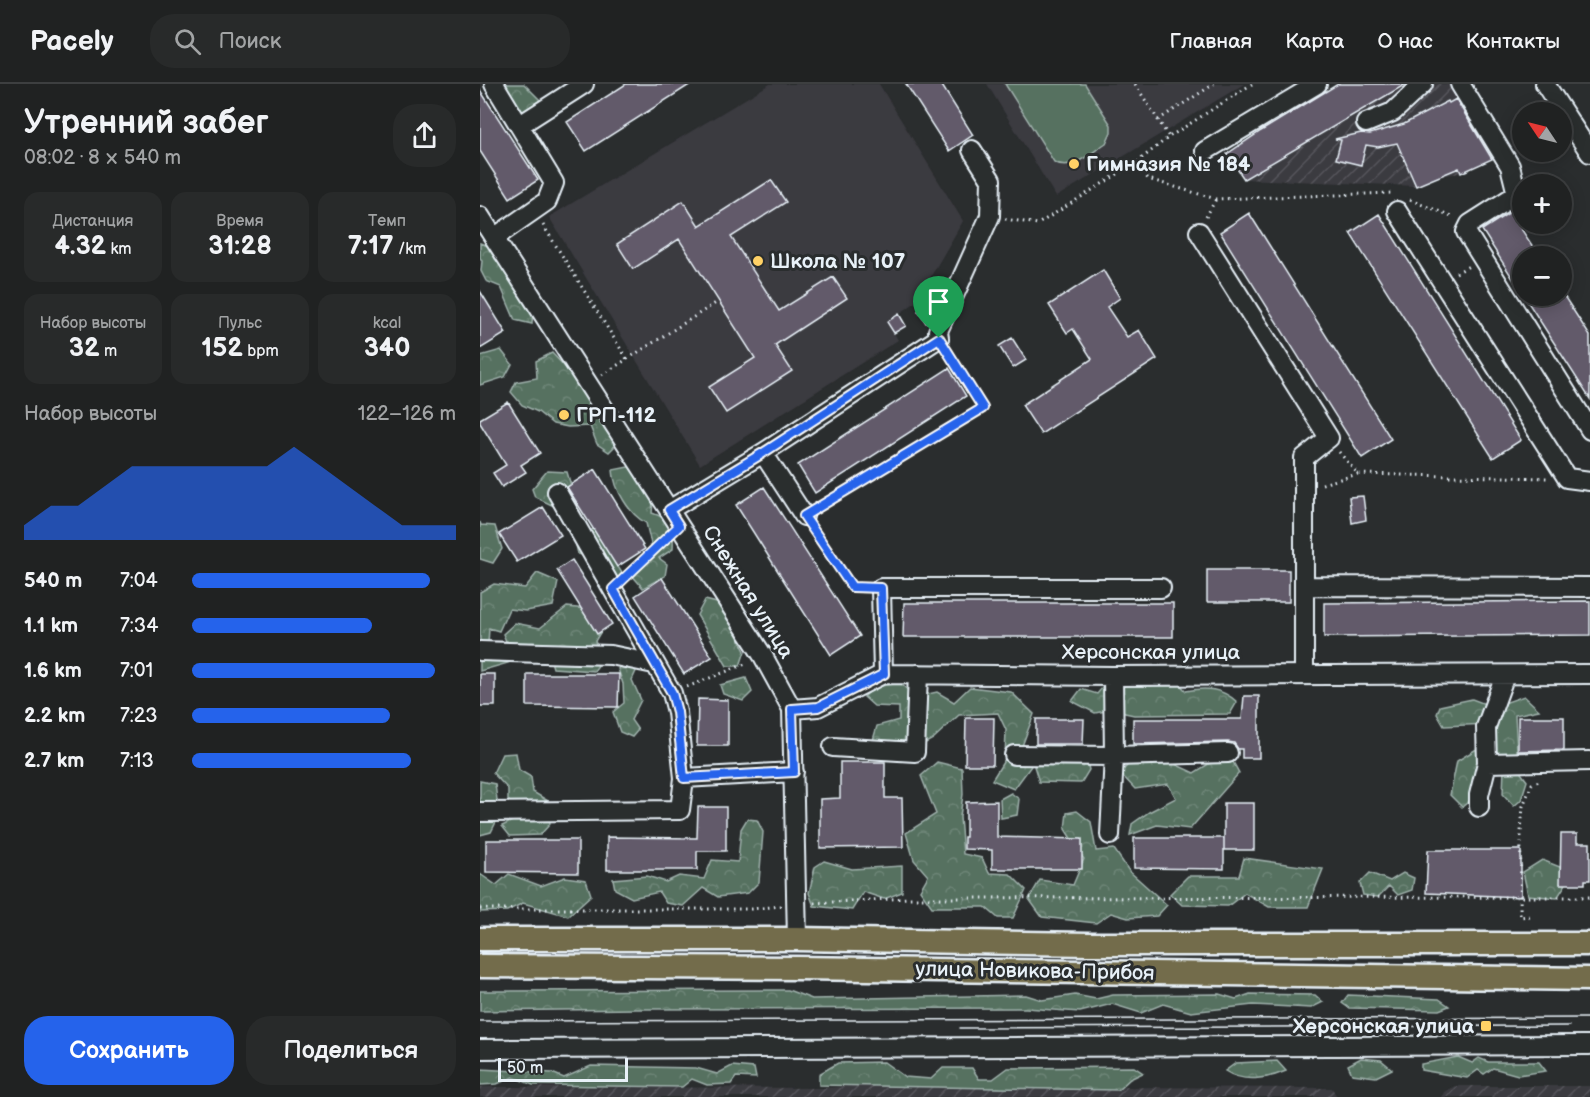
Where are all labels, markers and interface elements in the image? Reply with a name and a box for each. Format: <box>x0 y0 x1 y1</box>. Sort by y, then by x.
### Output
search box <box>150 14 570 68</box>
text: Pacely <box>30 25 114 58</box>
icon: search <box>171 25 204 58</box>
text: Поиск <box>219 28 281 55</box>
text: Главная <box>1169 29 1252 54</box>
text: Карта <box>1285 29 1344 54</box>
text: О нас <box>1377 29 1433 54</box>
text: Контакты <box>1466 29 1560 54</box>
north arrow <box>1512 102 1572 162</box>
map controls <box>1512 102 1572 306</box>
text: Утренний забег <box>24 103 269 143</box>
button: share <box>393 104 456 167</box>
text: 08:02 · 8 × 540 m <box>24 146 181 170</box>
place label: Гимназия № 184 <box>1086 152 1251 177</box>
marker: Гимназия № 184 <box>1067 157 1081 171</box>
button: + <box>1512 174 1572 234</box>
text: Дистанция <box>53 212 133 231</box>
text: Время <box>216 212 264 231</box>
text: Темп <box>368 212 406 231</box>
text: 4.32 <box>54 231 106 262</box>
text: 31:28 <box>208 231 272 262</box>
text: 7:17 <box>348 231 394 262</box>
text: km <box>106 240 132 259</box>
text: /km <box>394 240 426 259</box>
button: − <box>1512 246 1572 306</box>
place label: Школа № 107 <box>770 249 906 274</box>
marker: Школа № 107 <box>751 254 765 268</box>
pin <box>913 276 964 338</box>
icon: arrive <box>922 285 955 318</box>
text: Набор высоты <box>40 314 146 333</box>
text: Пульс <box>218 314 262 333</box>
text: kcal <box>373 314 401 333</box>
text: 32 <box>69 333 100 364</box>
text: 152 <box>201 333 243 364</box>
text: 340 <box>364 333 410 364</box>
text: m <box>100 342 117 361</box>
text: bpm <box>243 342 279 361</box>
text: Набор высоты <box>24 402 157 426</box>
text: 122–126 m <box>358 402 456 426</box>
place label: ГРП-112 <box>576 403 656 428</box>
marker: ГРП-112 <box>557 408 571 422</box>
street label: Снежная улица <box>697 521 799 664</box>
text: 540 m <box>24 569 82 593</box>
text: 7:04 <box>120 569 158 593</box>
text: 1.1 km <box>24 614 78 638</box>
text: 7:34 <box>120 614 158 638</box>
street label: Херсонская улица <box>1062 640 1241 665</box>
text: 1.6 km <box>24 659 82 683</box>
text: 7:01 <box>120 659 153 683</box>
text: 2.2 km <box>24 704 85 728</box>
text: 7:23 <box>120 704 158 728</box>
text: 2.7 km <box>24 749 84 773</box>
text: 7:13 <box>120 749 154 773</box>
street label: улица Новикова-Прибоя <box>915 956 1155 986</box>
place label: Херсонская улица <box>1292 1014 1475 1039</box>
button: Сохранить <box>24 1016 234 1085</box>
button: Поделиться <box>246 1016 456 1085</box>
marker: Херсонская улица <box>1479 1019 1493 1033</box>
scale bar <box>498 1055 628 1082</box>
text: 50 m <box>507 1059 543 1078</box>

